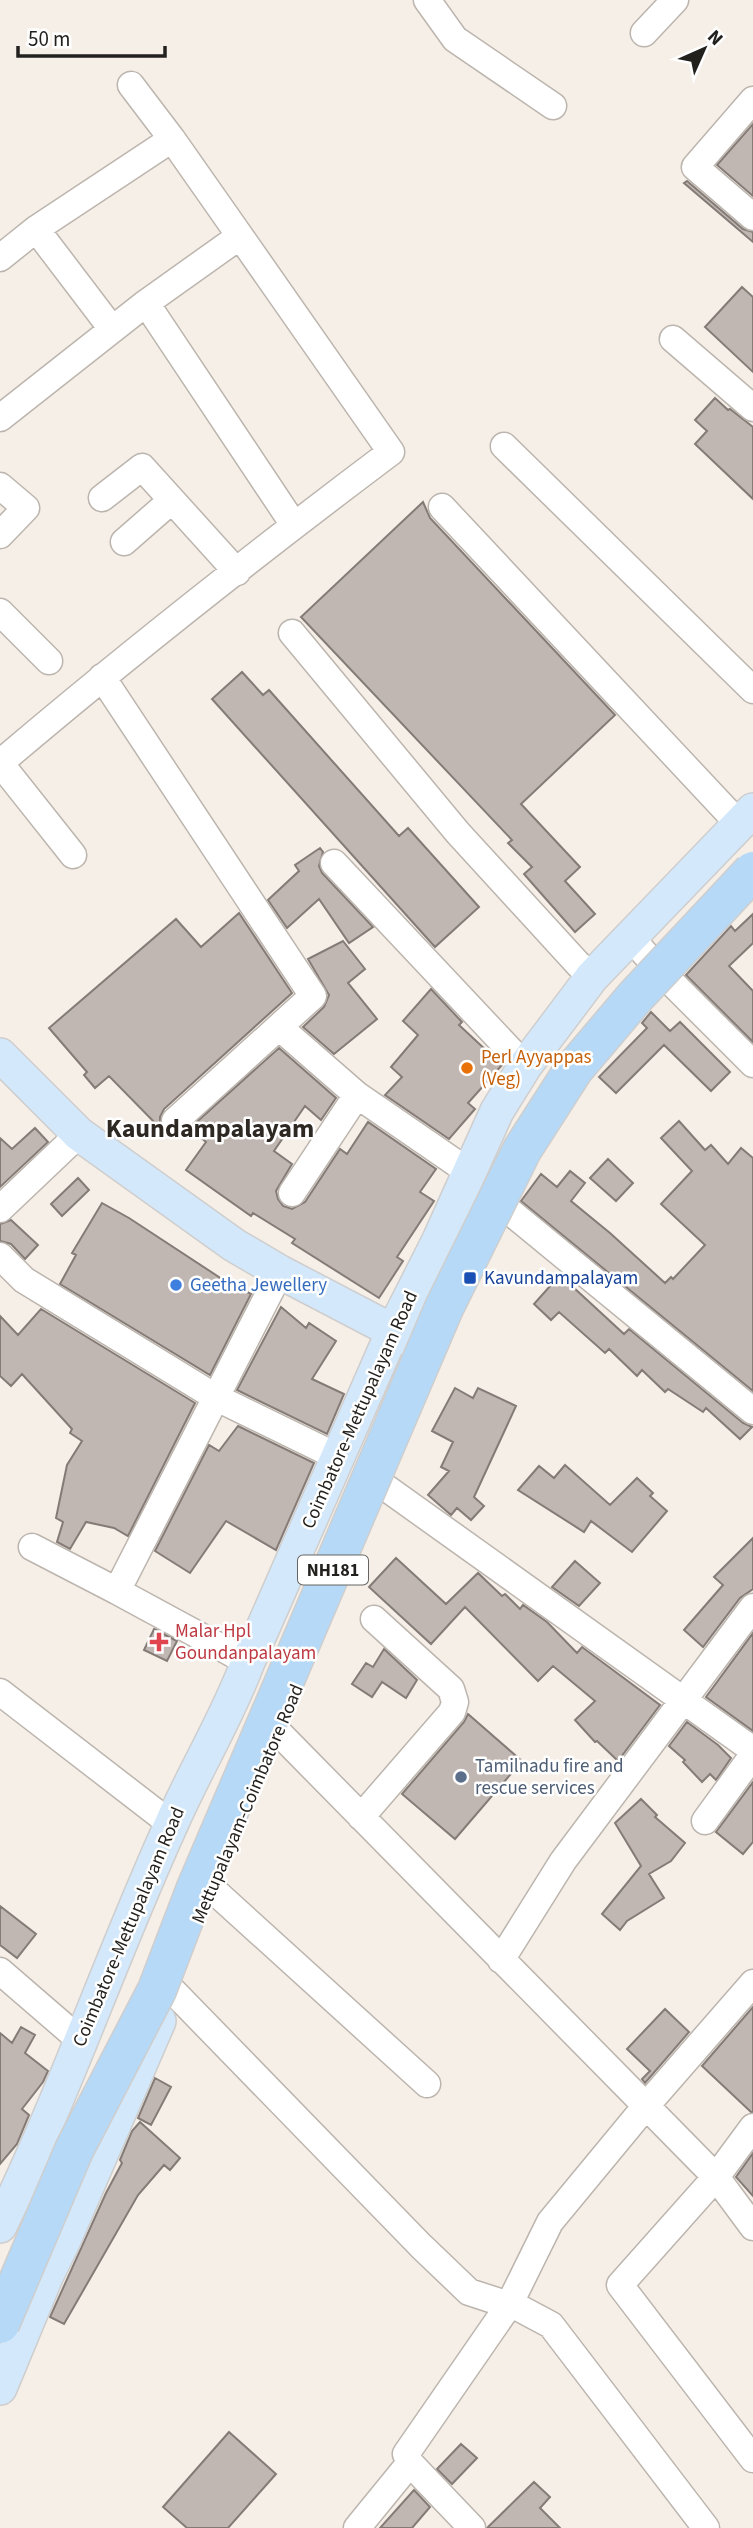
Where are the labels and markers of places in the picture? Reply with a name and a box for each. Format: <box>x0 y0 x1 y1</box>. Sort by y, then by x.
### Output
place label: Perl Ayyappas (Veg) <box>481 1044 591 1093</box>
marker: Perl Ayyappas (Veg) <box>459 1060 475 1076</box>
place label: Kavundampalayam <box>484 1265 638 1292</box>
marker: Kavundampalayam <box>462 1270 478 1286</box>
place label: Geetha Jewellery <box>190 1272 327 1299</box>
marker: Geetha Jewellery <box>168 1277 184 1293</box>
place label: Malar Hpl Goundanpalayam <box>175 1618 316 1667</box>
marker: Malar Hpl Goundanpalayam <box>149 1632 169 1652</box>
place label: Tamilnadu fire and rescue services <box>475 1753 624 1802</box>
marker: Tamilnadu fire and rescue services <box>453 1769 469 1785</box>

